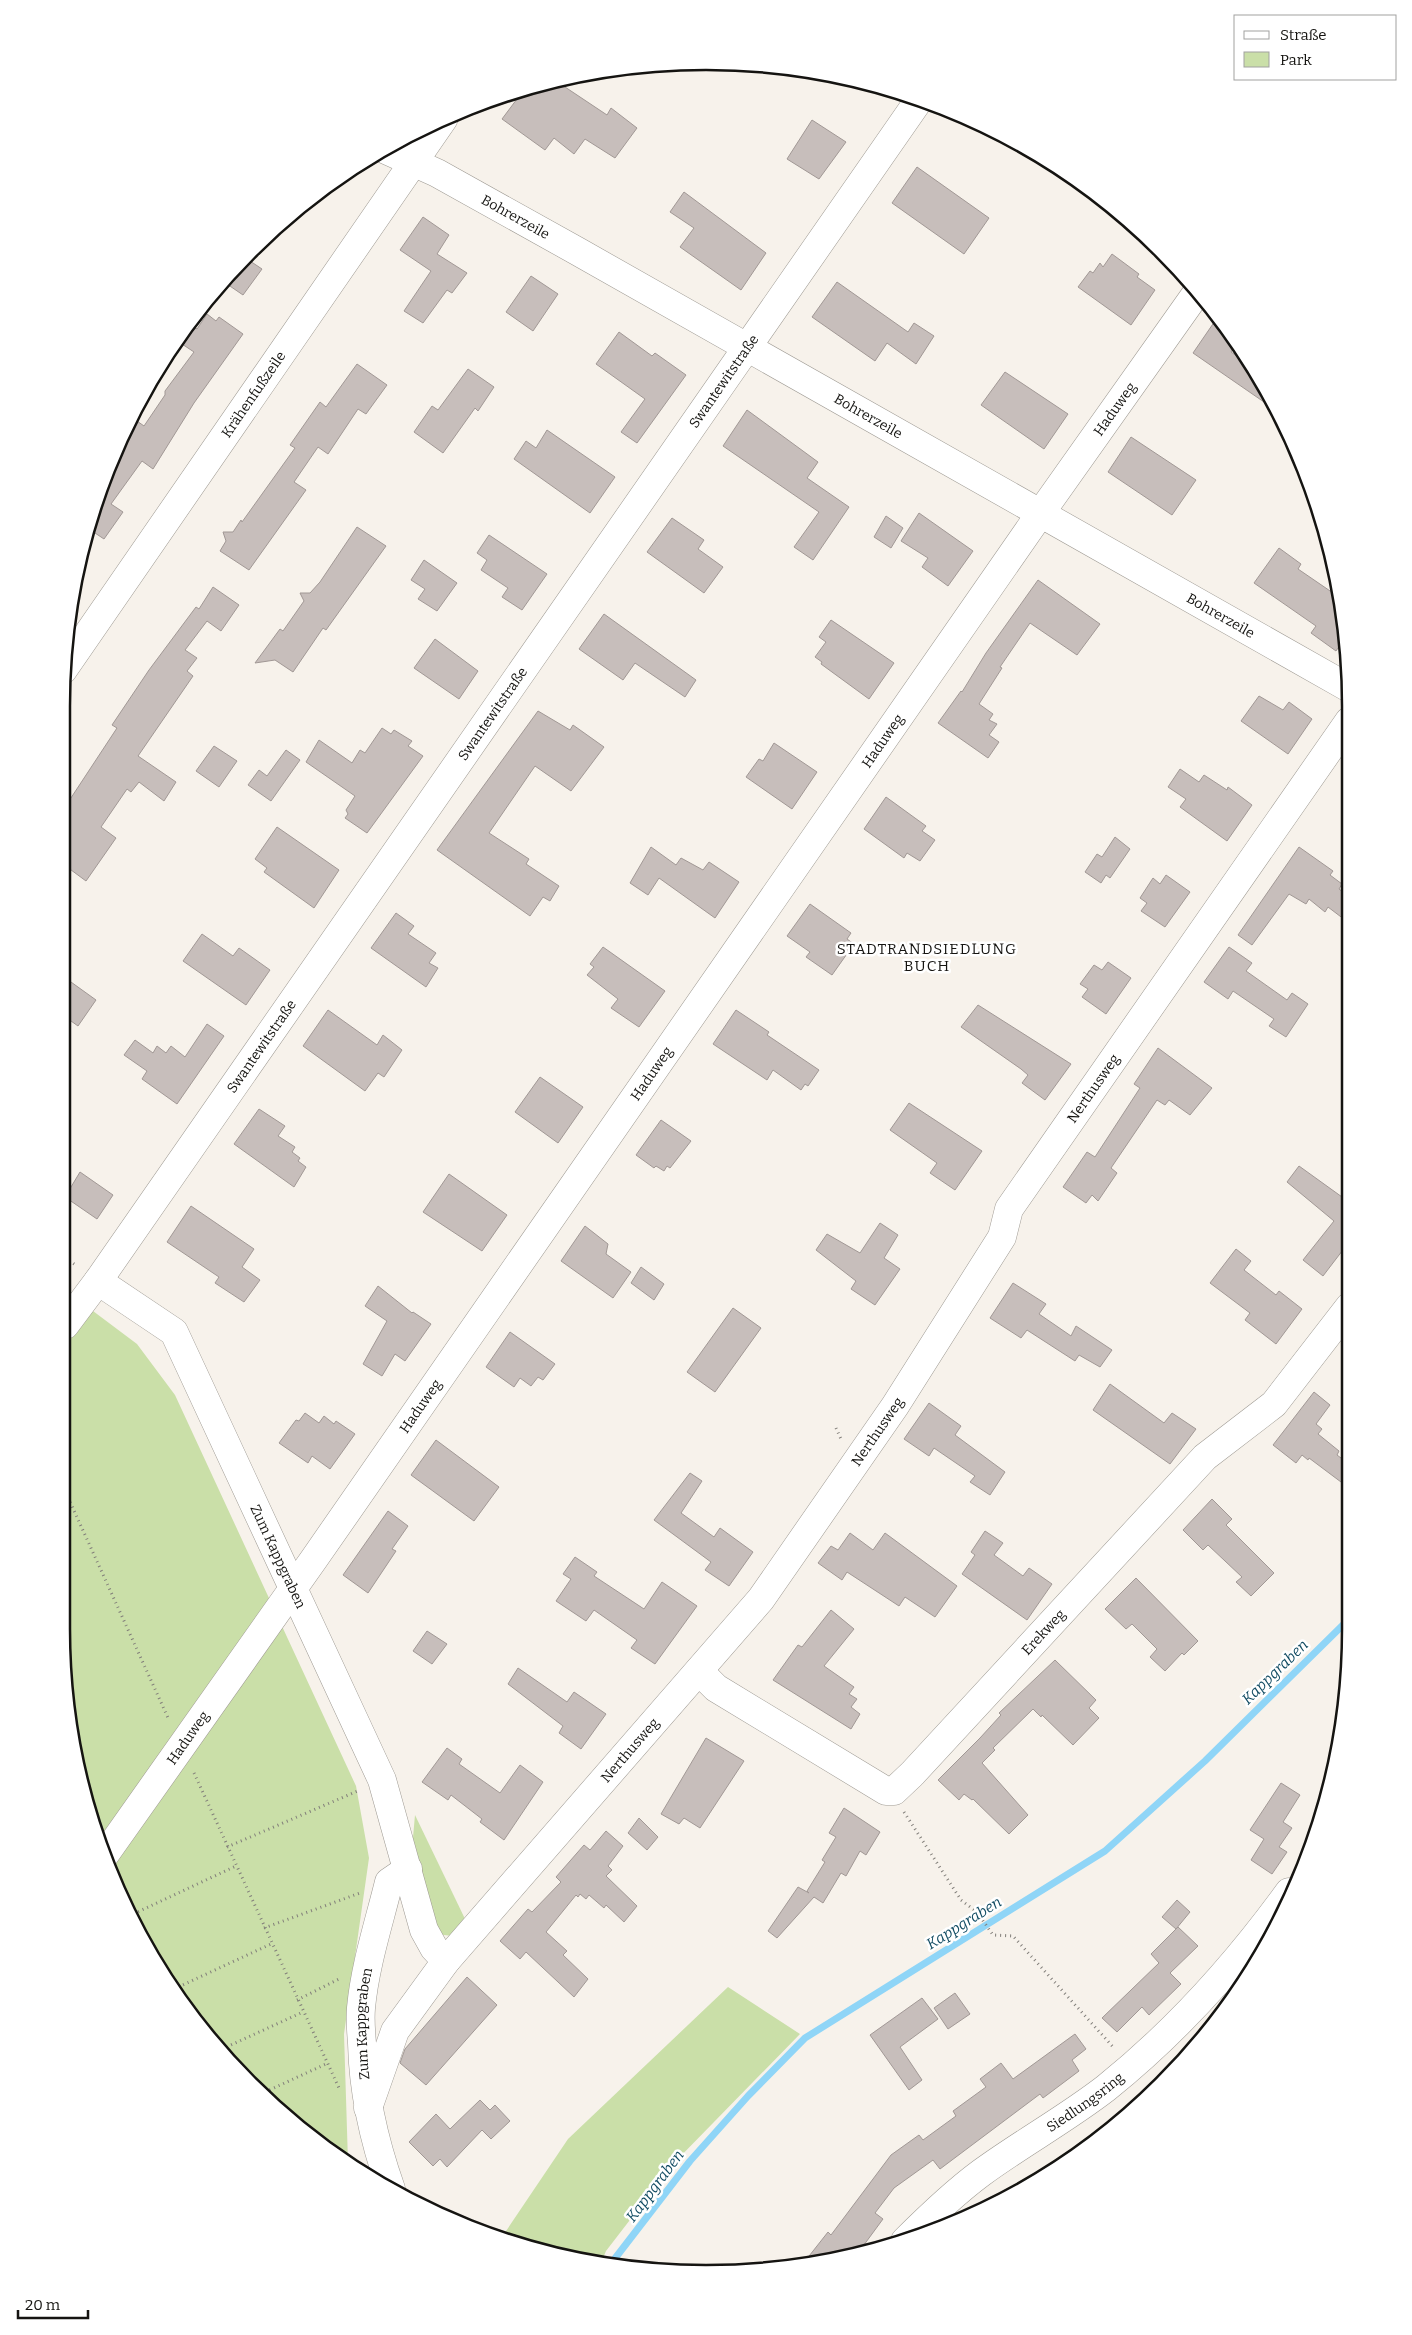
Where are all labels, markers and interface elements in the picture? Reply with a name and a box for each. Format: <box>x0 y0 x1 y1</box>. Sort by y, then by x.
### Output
legend <box>1234 15 1397 80</box>
text: Straße <box>1280 26 1326 44</box>
text: Park <box>1280 51 1312 69</box>
street label: Bohrerzeile <box>478 191 553 243</box>
street label: Swantewitstraße <box>685 331 762 431</box>
street label: Krähenfußzeile <box>218 348 289 441</box>
street label: Haduweg <box>1090 379 1139 439</box>
street label: Bohrerzeile <box>831 390 905 442</box>
street label: Bohrerzeile <box>1184 589 1258 641</box>
street label: Swantewitstraße <box>454 664 531 764</box>
street label: Haduweg <box>858 710 907 771</box>
district label: STADTRANDSIEDLUNG BUCH <box>837 940 1017 975</box>
street label: Swantewitstraße <box>223 996 300 1096</box>
street label: Haduweg <box>627 1043 676 1104</box>
street label: Nerthusweg <box>1063 1051 1123 1126</box>
street label: Haduweg <box>396 1376 445 1436</box>
street label: Nerthusweg <box>848 1394 907 1469</box>
street label: Zum Kappgraben <box>247 1502 310 1611</box>
street label: Erekweg <box>1018 1605 1069 1658</box>
water label: Kappgraben <box>1238 1636 1312 1708</box>
street label: Haduweg <box>163 1707 213 1768</box>
street label: Nerthusweg <box>597 1714 662 1786</box>
water label: Kappgraben <box>923 1893 1005 1953</box>
street label: Zum Kappgraben <box>352 1966 376 2081</box>
street label: Siedlungsring <box>1043 2068 1127 2135</box>
water label: Kappgraben <box>622 2147 688 2225</box>
scale bar <box>18 2288 88 2320</box>
text: 20 m <box>25 2296 61 2314</box>

